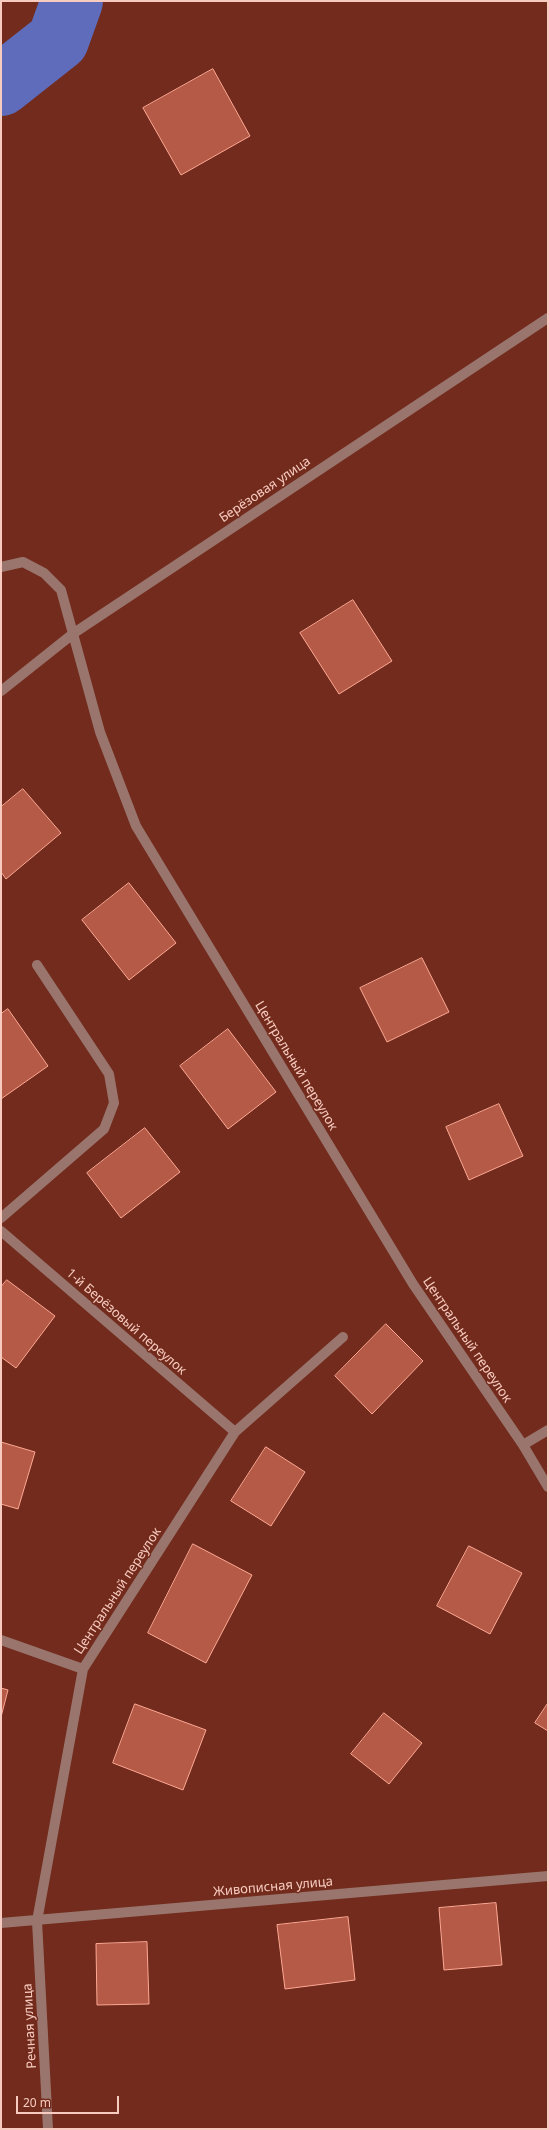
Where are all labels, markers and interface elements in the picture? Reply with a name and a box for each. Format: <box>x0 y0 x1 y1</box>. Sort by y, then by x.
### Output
street label: Берёзовая улица <box>216 454 314 526</box>
street label: Центральный переулок <box>251 999 341 1133</box>
street label: 1-й Берёзовый переулок <box>63 1266 189 1378</box>
street label: Центральный переулок <box>419 1274 515 1406</box>
street label: Центральный переулок <box>71 1525 165 1657</box>
street label: Живописная улица <box>212 1874 334 1900</box>
street label: Речная улица <box>20 1983 40 2069</box>
scale bar <box>18 2088 121 2114</box>
text: 20 m <box>23 2094 51 2111</box>

